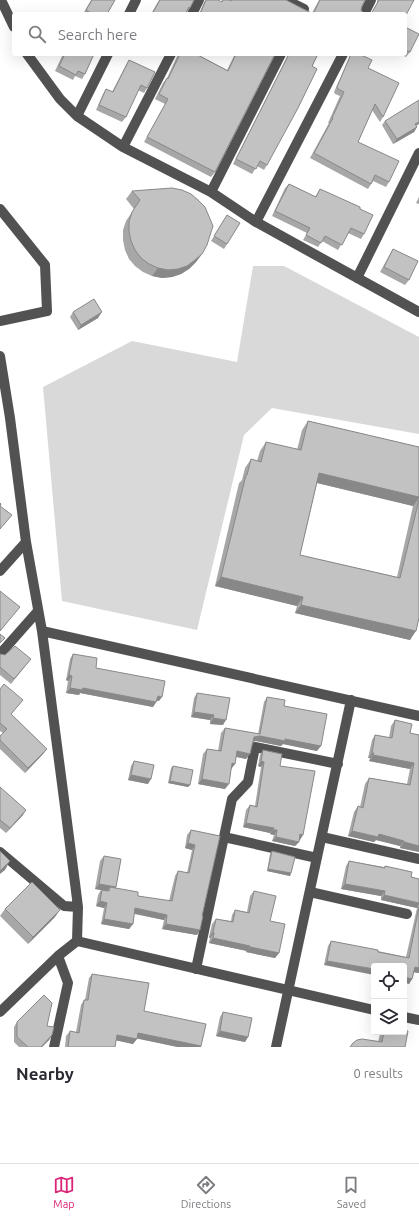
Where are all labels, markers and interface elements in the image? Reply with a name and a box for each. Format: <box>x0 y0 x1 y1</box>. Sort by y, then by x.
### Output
search box <box>12 12 407 56</box>
icon: search <box>26 23 48 45</box>
text: Search here <box>58 26 137 43</box>
map controls <box>371 963 407 1035</box>
button: locate <box>371 963 407 999</box>
button: layers <box>371 999 407 1035</box>
text: Nearby <box>16 1064 74 1083</box>
text: 0 results <box>353 1066 403 1080</box>
tab: Map <box>53 1174 75 1210</box>
tab: Directions <box>181 1174 231 1210</box>
tab: Saved <box>337 1174 366 1210</box>

